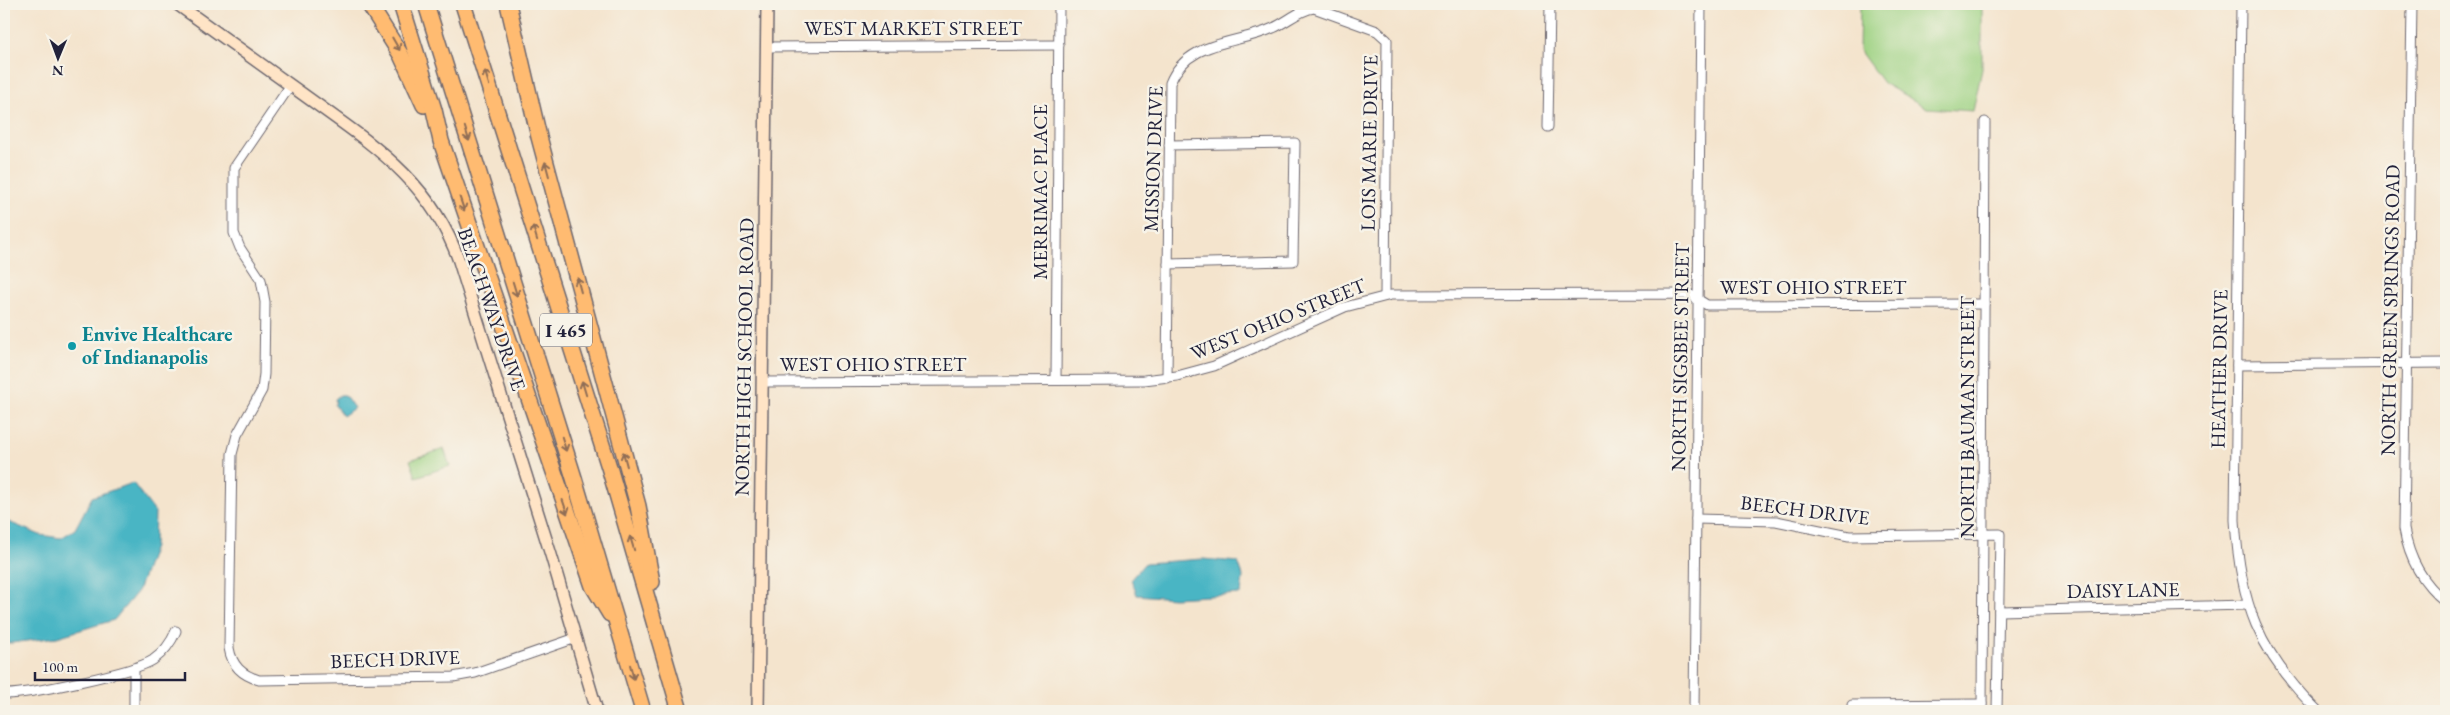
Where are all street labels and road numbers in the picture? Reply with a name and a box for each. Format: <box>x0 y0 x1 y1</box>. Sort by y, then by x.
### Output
street label: WEST MARKET STREET <box>804 15 1022 41</box>
street label: LOIS MARIE DRIVE <box>1354 55 1384 231</box>
street label: MISSION DRIVE <box>1137 85 1169 233</box>
street label: MERRIMAC PLACE <box>1027 104 1053 280</box>
street label: NORTH GREEN SPRINGS ROAD <box>2374 164 2406 456</box>
street label: NORTH HIGH SCHOOL ROAD <box>729 218 759 496</box>
street label: BEACHWAY DRIVE <box>452 224 532 394</box>
street label: NORTH SIGSBEE STREET <box>1665 242 1695 471</box>
street label: WEST OHIO STREET <box>1187 272 1370 366</box>
street label: WEST OHIO STREET <box>1720 274 1907 300</box>
street label: HEATHER DRIVE <box>2205 289 2233 449</box>
street label: NORTH BAUMAN STREET <box>1954 295 1980 538</box>
road number: I 465 <box>540 314 592 346</box>
street label: WEST OHIO STREET <box>780 351 967 377</box>
street label: BEECH DRIVE <box>1739 489 1871 531</box>
street label: DAISY LANE <box>2066 576 2180 604</box>
street label: BEECH DRIVE <box>330 644 460 674</box>

